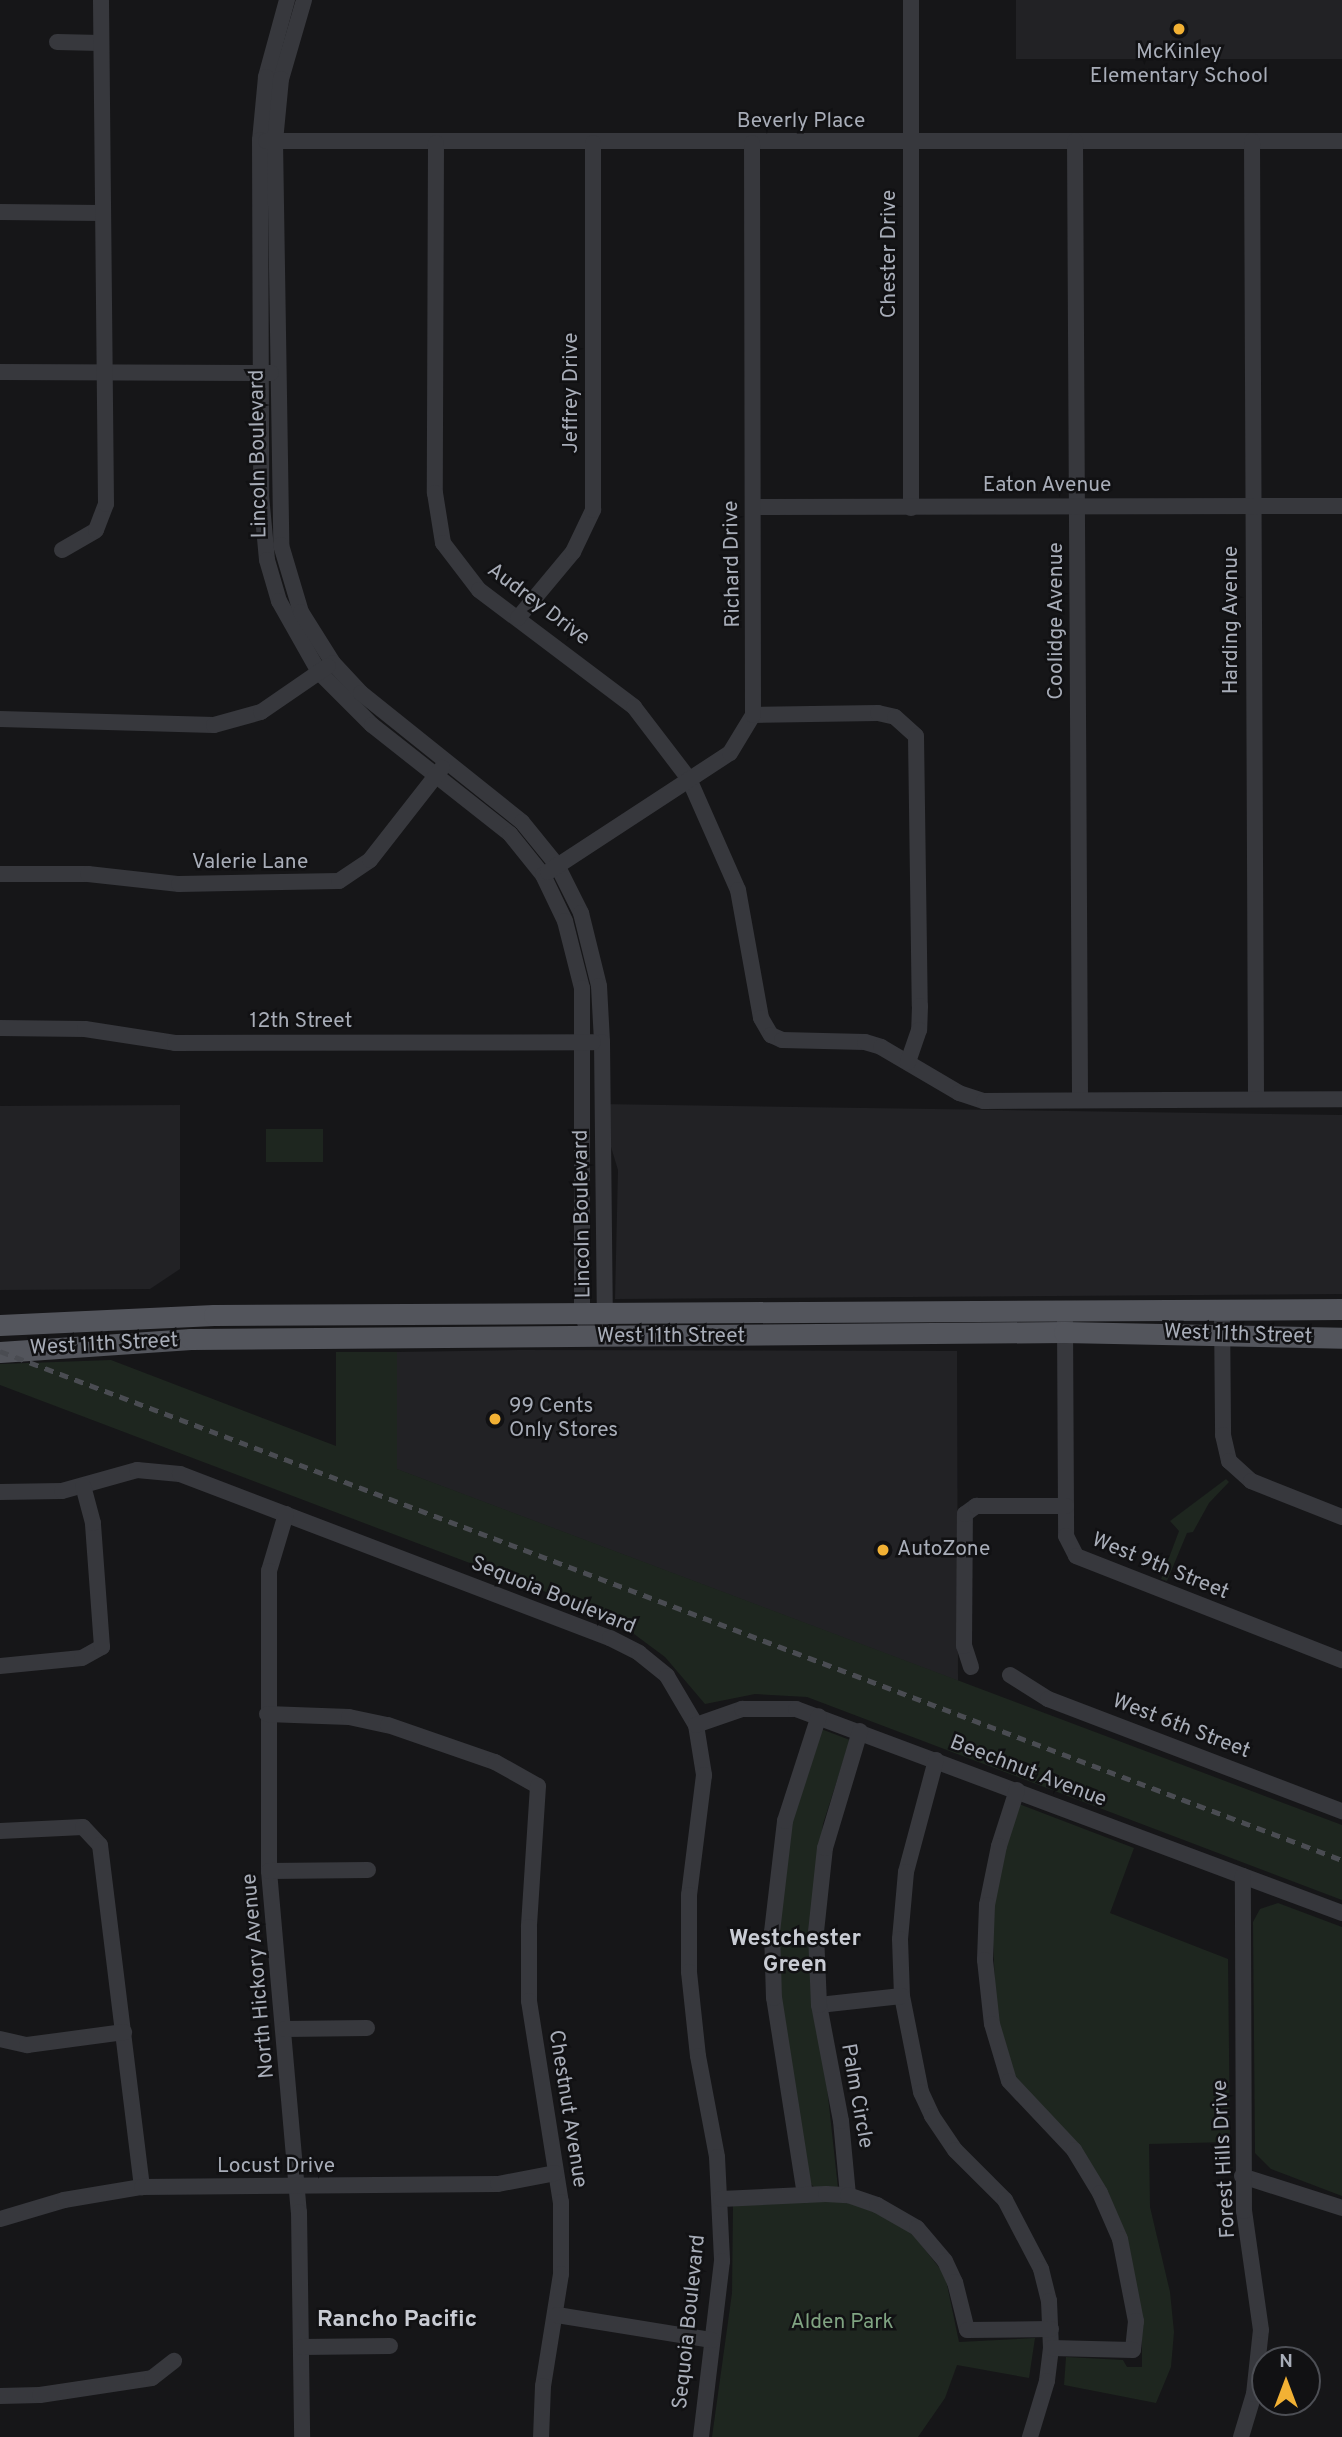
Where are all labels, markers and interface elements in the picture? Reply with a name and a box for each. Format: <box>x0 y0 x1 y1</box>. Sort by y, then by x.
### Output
marker: McKinley Elementary School <box>1171 21 1187 37</box>
place label: McKinley Elementary School <box>1090 40 1268 90</box>
street label: Beverly Place <box>737 109 865 135</box>
street label: Chester Drive <box>877 190 903 318</box>
street label: Jeffrey Drive <box>559 332 585 454</box>
street label: Lincoln Boulevard <box>245 369 273 539</box>
street label: Eaton Avenue <box>982 473 1112 499</box>
street label: Richard Drive <box>719 500 747 628</box>
street label: Coolidge Avenue <box>1044 542 1070 700</box>
street label: Harding Avenue <box>1219 545 1245 695</box>
street label: Audrey Drive <box>482 558 594 652</box>
street label: Valerie Lane <box>192 850 308 876</box>
street label: 12th Street <box>250 1009 352 1035</box>
street label: Lincoln Boulevard <box>569 1129 597 1299</box>
street label: West 11th Street <box>1163 1320 1313 1350</box>
street label: West 11th Street <box>597 1324 745 1350</box>
street label: West 11th Street <box>29 1329 179 1361</box>
place label: 99 Cents Only Stores <box>509 1394 618 1444</box>
marker: 99 Cents Only Stores <box>487 1411 503 1427</box>
street label: West 9th Street <box>1088 1528 1232 1606</box>
place label: AutoZone <box>897 1537 990 1563</box>
marker: AutoZone <box>875 1542 891 1558</box>
street label: Sequoia Boulevard <box>467 1551 639 1641</box>
street label: West 6th Street <box>1109 1689 1253 1765</box>
street label: Beechnut Avenue <box>946 1730 1110 1814</box>
street label: North Hickory Avenue <box>237 1872 281 2080</box>
district label: Westchester Green <box>729 1926 861 1980</box>
street label: Chestnut Avenue <box>542 2028 592 2190</box>
street label: Palm Circle <box>834 2042 878 2150</box>
street label: Forest Hills Drive <box>1208 2079 1242 2239</box>
street label: Locust Drive <box>217 2154 335 2180</box>
street label: Sequoia Boulevard <box>668 2233 712 2411</box>
district label: Rancho Pacific <box>317 2307 477 2335</box>
park label: Alden Park <box>790 2310 894 2336</box>
north arrow <box>1251 2346 1321 2416</box>
text: N <box>1279 2350 1293 2374</box>

